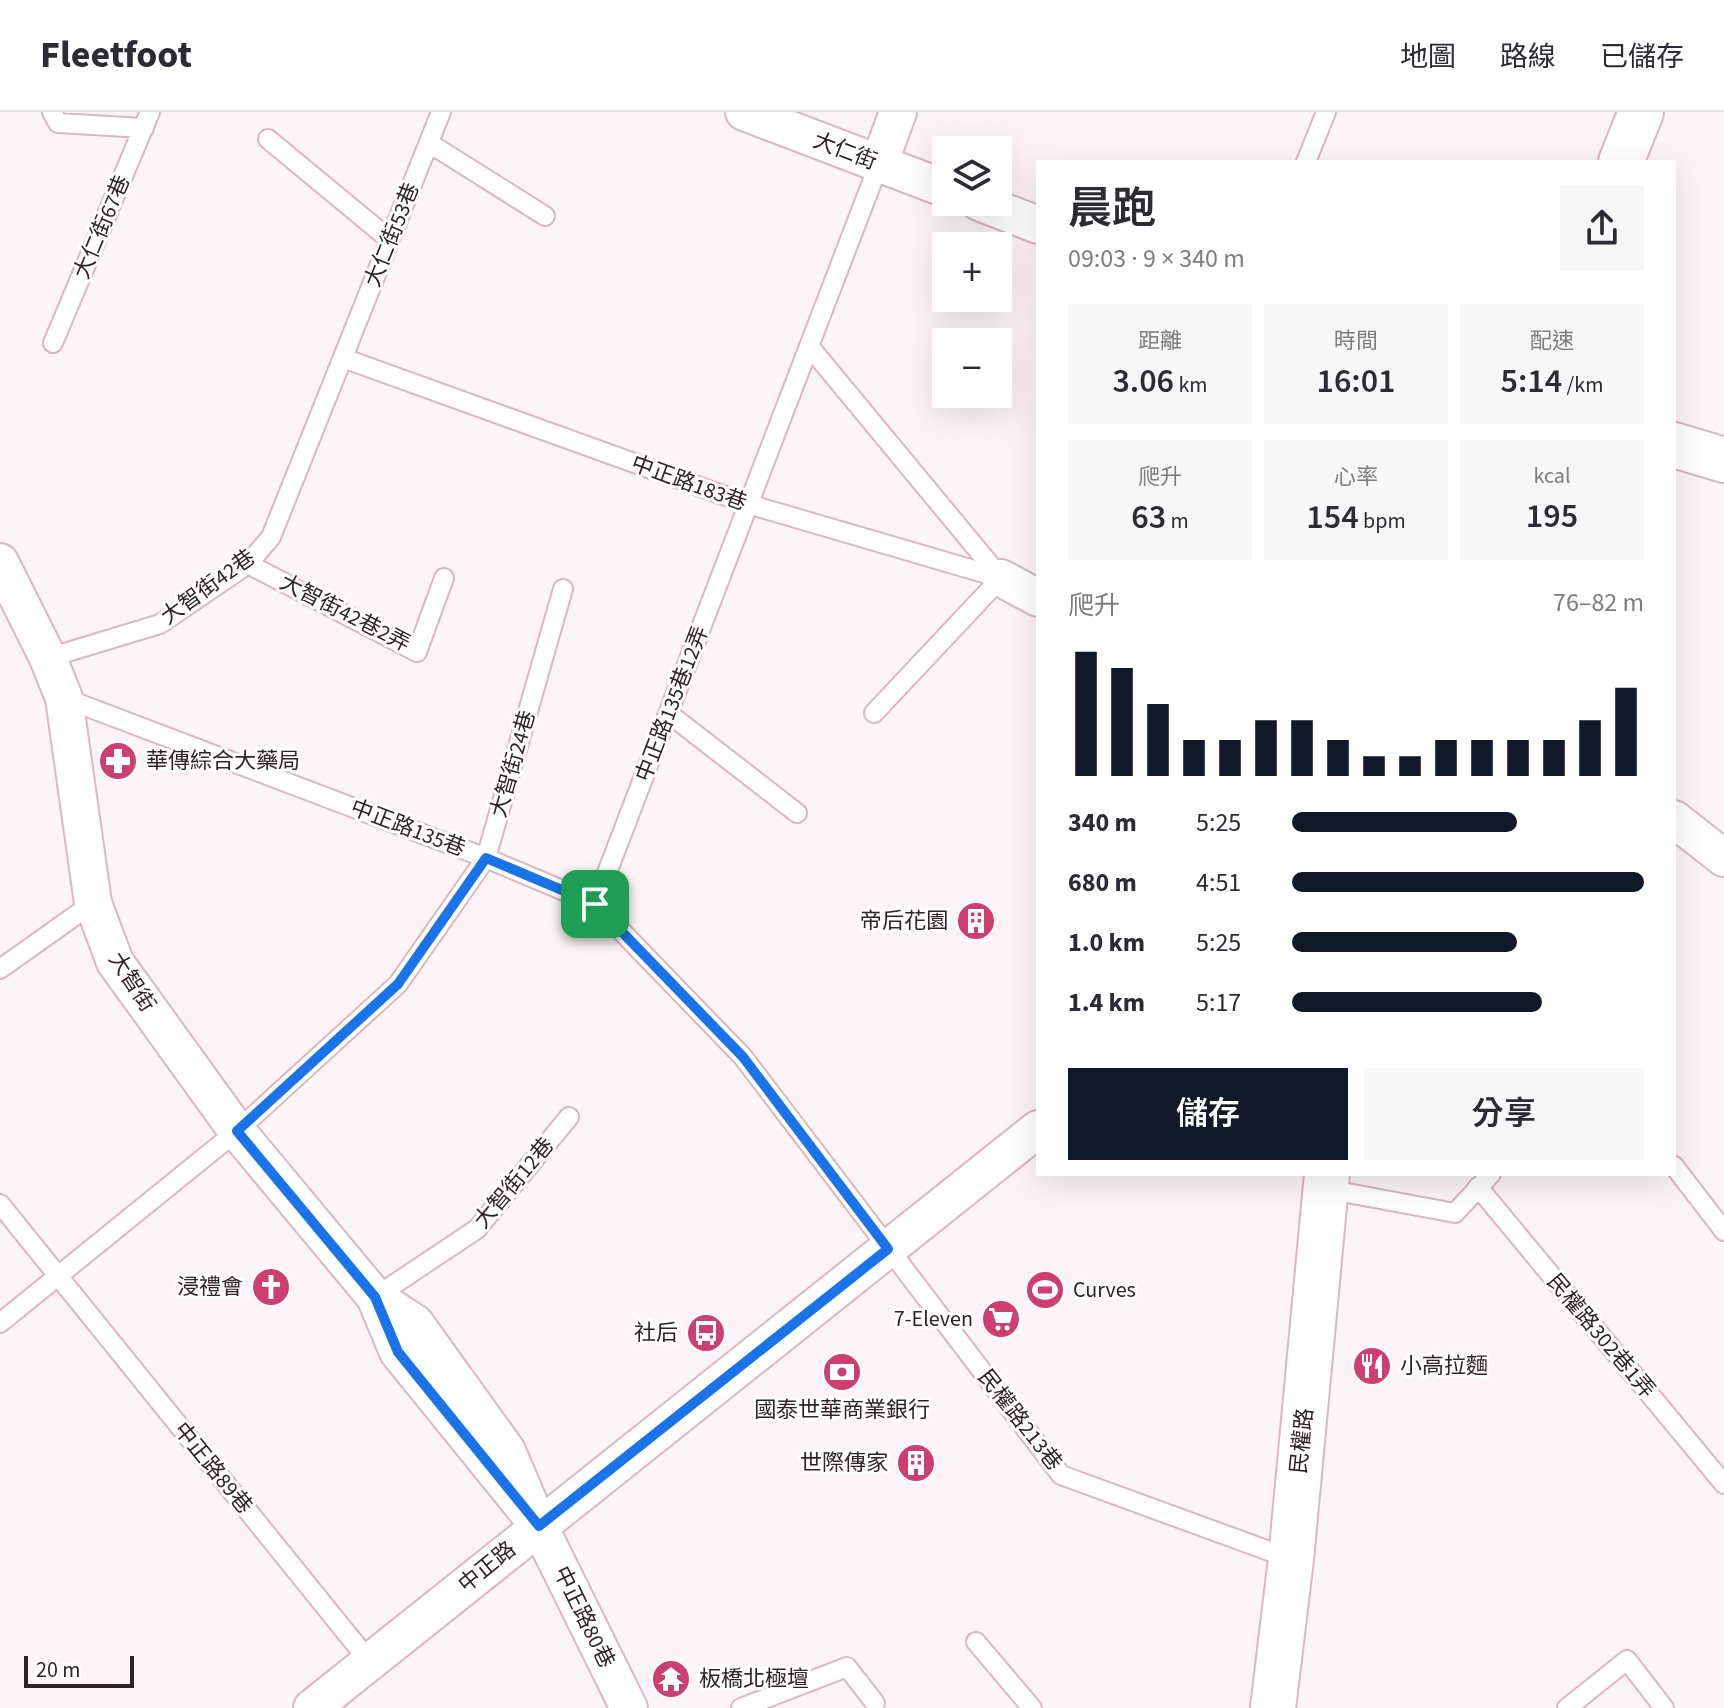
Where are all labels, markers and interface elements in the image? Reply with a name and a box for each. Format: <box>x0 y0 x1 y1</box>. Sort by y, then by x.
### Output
text: Fleetfoot <box>40 28 192 82</box>
text: 地圖 <box>1400 37 1456 77</box>
text: 路線 <box>1500 37 1556 77</box>
text: 已儲存 <box>1600 37 1684 77</box>
street label: 大仁街 <box>808 124 882 178</box>
map controls <box>932 136 1012 408</box>
button: layers <box>932 136 1012 216</box>
street label: 大仁街67巷 <box>66 170 138 284</box>
street label: 大仁街53巷 <box>357 178 427 292</box>
text: 晨跑 <box>1068 178 1156 241</box>
button: share <box>1560 186 1644 270</box>
button: + <box>932 232 1012 312</box>
text: 09:03 · 9 × 340 m <box>1068 240 1245 277</box>
text: 距離 <box>1138 325 1182 357</box>
text: 時間 <box>1334 325 1378 357</box>
text: 配速 <box>1530 325 1574 357</box>
button: − <box>932 328 1012 408</box>
text: 3.06 <box>1112 357 1174 406</box>
text: 16:01 <box>1316 357 1396 406</box>
text: 5:14 <box>1501 357 1562 406</box>
text: km <box>1174 369 1208 401</box>
text: /km <box>1562 369 1603 401</box>
street label: 中正路183巷 <box>627 447 751 519</box>
text: kcal <box>1533 460 1571 492</box>
text: 爬升 <box>1138 461 1182 493</box>
text: 心率 <box>1334 461 1378 493</box>
text: 195 <box>1526 492 1578 541</box>
text: 63 <box>1131 493 1166 542</box>
text: 154 <box>1306 493 1359 542</box>
text: m <box>1166 505 1189 537</box>
text: bpm <box>1359 505 1406 537</box>
street label: 大智街42巷 <box>154 542 262 632</box>
street label: 大智街42巷2弄 <box>274 566 416 660</box>
text: 76–82 m <box>1553 584 1644 621</box>
text: 爬升 <box>1068 587 1120 624</box>
street label: 中正路135巷12弄 <box>628 621 716 787</box>
street label: 大智街24巷 <box>482 707 544 821</box>
pharmacy icon: 華傳綜合大藥局 <box>97 740 139 782</box>
place label: 華傳綜合大藥局 <box>146 745 300 777</box>
street label: 中正路135巷 <box>346 791 470 865</box>
text: 340 m <box>1068 804 1137 841</box>
text: 5:25 <box>1196 804 1241 841</box>
text: 680 m <box>1068 864 1137 901</box>
text: 4:51 <box>1196 864 1241 901</box>
pin <box>561 870 629 938</box>
icon: arrive <box>573 882 617 926</box>
building icon: 帝后花園 <box>955 900 997 942</box>
place label: 帝后花園 <box>860 905 948 937</box>
text: 1.0 km <box>1068 924 1145 961</box>
text: 5:25 <box>1196 924 1241 961</box>
street label: 大智街 <box>101 946 163 1018</box>
text: 1.4 km <box>1068 984 1145 1021</box>
text: 5:17 <box>1196 984 1241 1021</box>
button: 儲存 <box>1068 1068 1348 1160</box>
button: 分享 <box>1364 1068 1644 1160</box>
street label: 大智街12巷 <box>466 1131 562 1235</box>
church icon: 浸禮會 <box>250 1266 292 1308</box>
street label: 民權路302巷1弄 <box>1539 1267 1663 1405</box>
sports icon: Curves <box>1024 1269 1066 1311</box>
place label: 浸禮會 <box>177 1271 243 1303</box>
place label: Curves <box>1073 1274 1136 1306</box>
supermarket icon: 7-Eleven <box>980 1298 1022 1340</box>
place label: 7-Eleven <box>894 1303 973 1335</box>
bus stop icon: 社后 <box>685 1312 727 1354</box>
place label: 社后 <box>634 1317 678 1349</box>
restaurant icon: 小高拉麵 <box>1351 1345 1393 1387</box>
place label: 小高拉麵 <box>1400 1350 1488 1382</box>
bank icon: 國泰世華商業銀行 <box>821 1351 863 1393</box>
street label: 民權路213巷 <box>970 1363 1070 1477</box>
place label: 國泰世華商業銀行 <box>754 1394 930 1426</box>
street label: 民權路 <box>1283 1407 1321 1475</box>
street label: 中正路89巷 <box>166 1415 260 1521</box>
building icon: 世際傳家 <box>895 1442 937 1484</box>
place label: 世際傳家 <box>800 1447 888 1479</box>
street label: 中正路 <box>451 1534 523 1600</box>
street label: 中正路80巷 <box>546 1561 622 1673</box>
scale bar <box>24 1652 134 1688</box>
text: 20 m <box>36 1654 81 1686</box>
temple icon: 板橋北極壇 <box>650 1658 692 1700</box>
place label: 板橋北極壇 <box>699 1663 809 1695</box>

